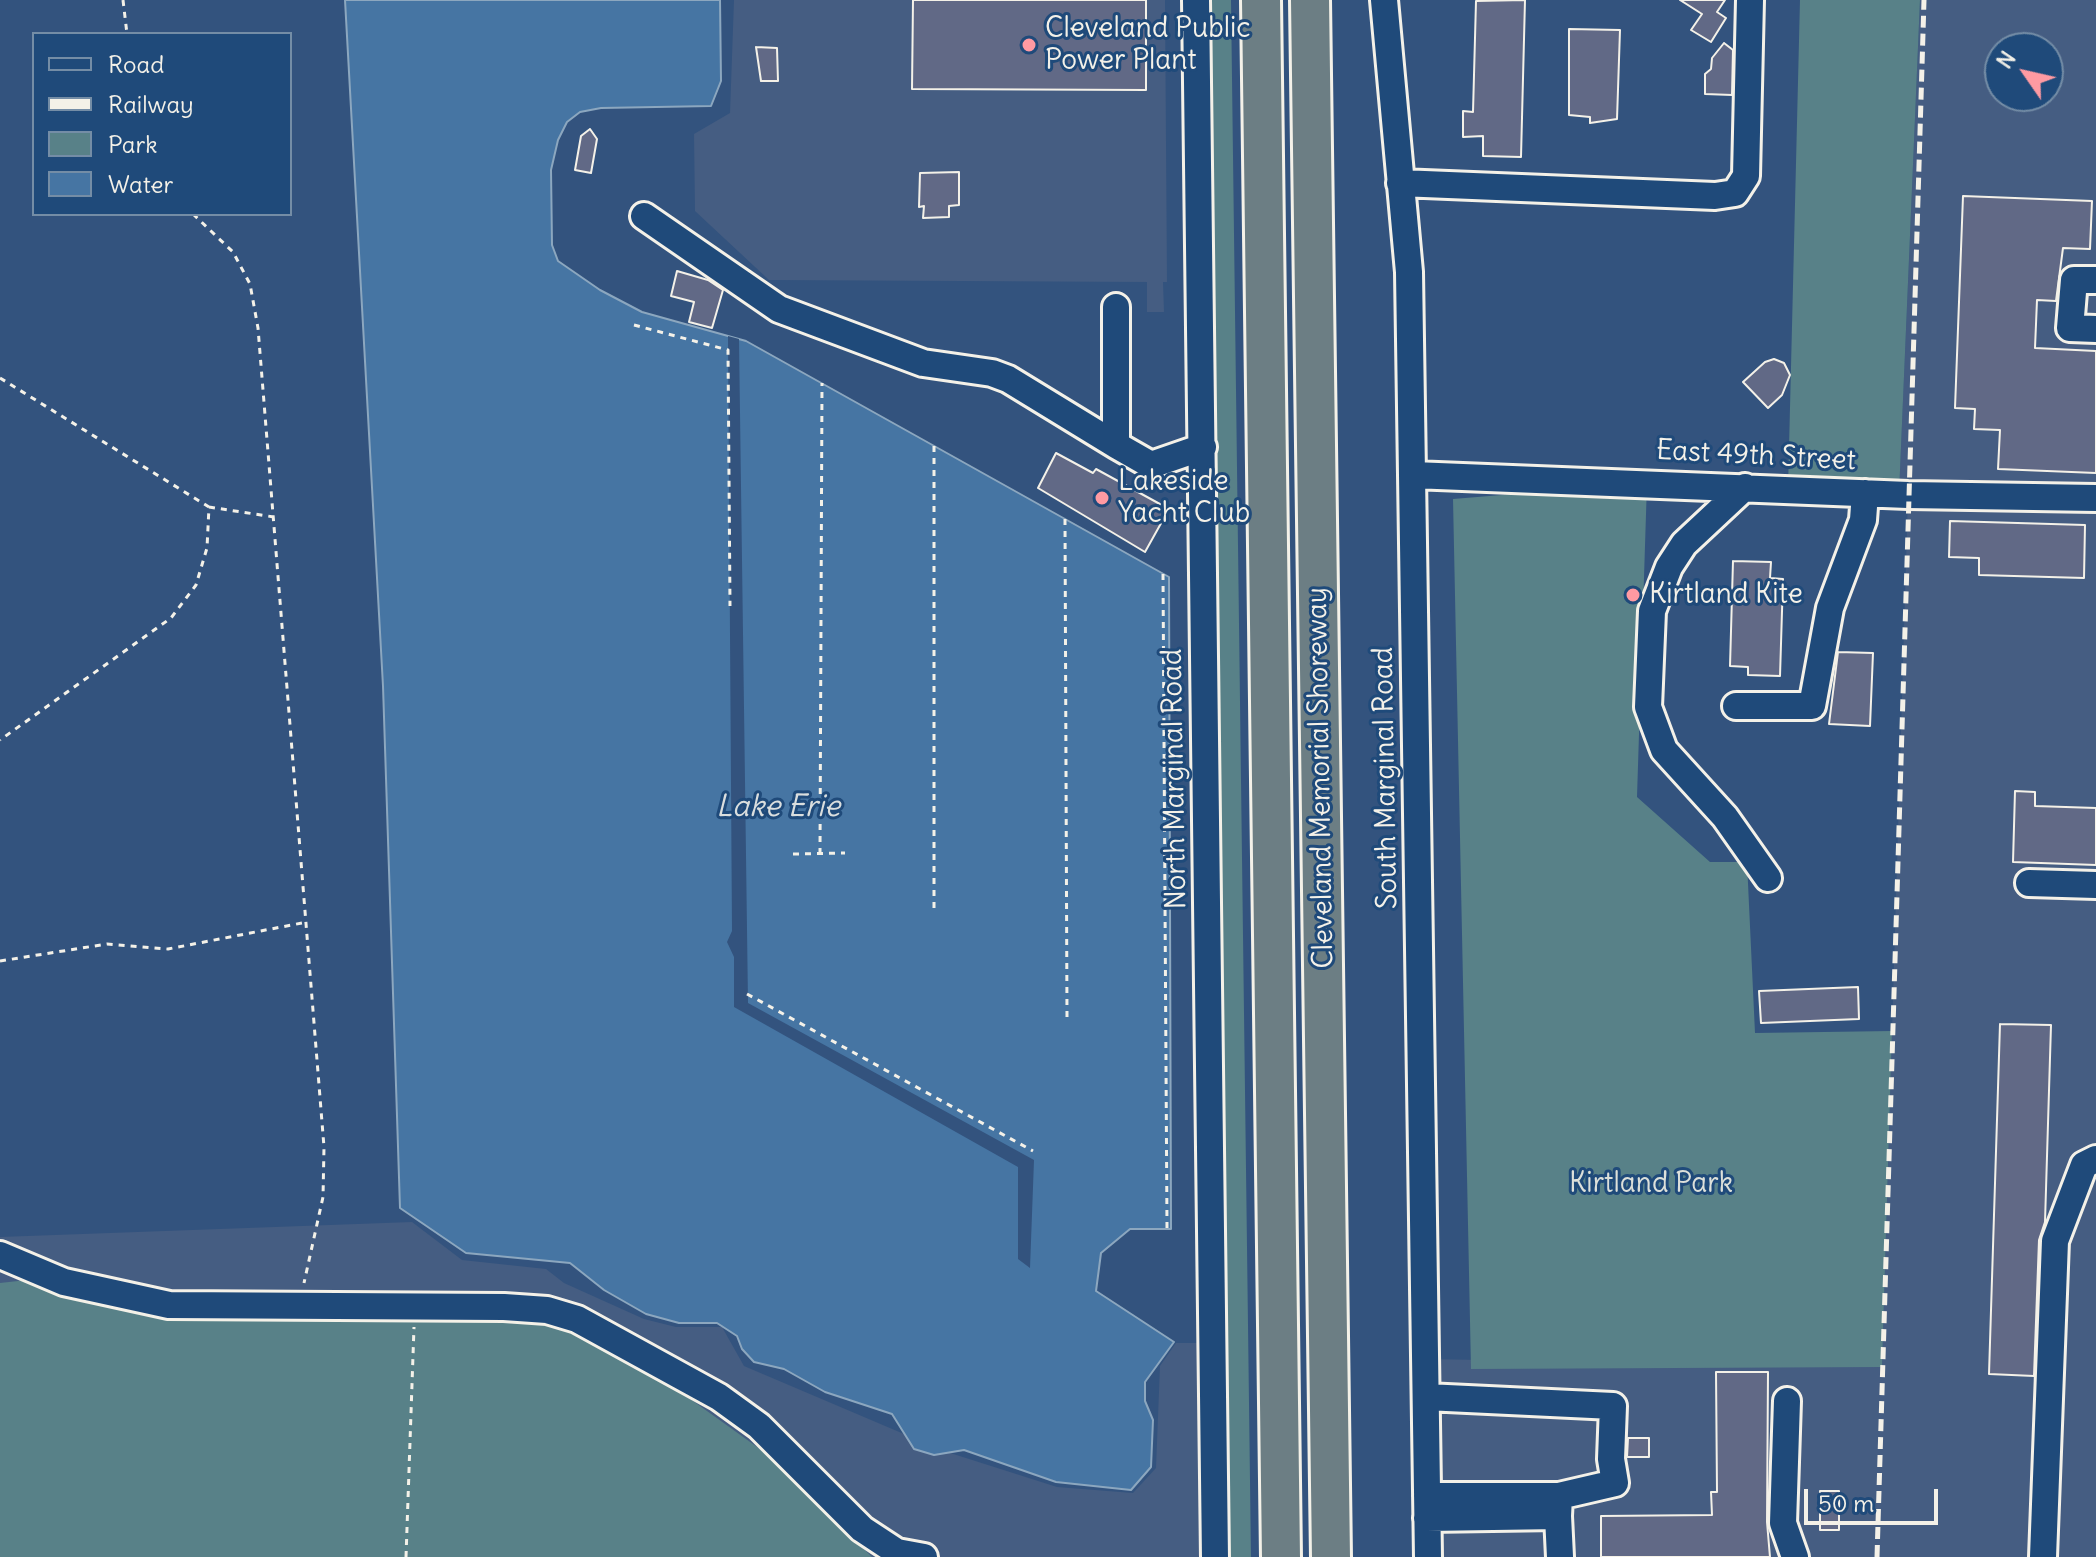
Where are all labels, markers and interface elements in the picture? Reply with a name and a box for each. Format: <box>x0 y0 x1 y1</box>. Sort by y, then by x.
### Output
place label: Cleveland Public Power Plant <box>1045 12 1250 78</box>
legend <box>32 32 292 216</box>
north arrow <box>1984 32 2064 112</box>
marker: Cleveland Public Power Plant <box>1020 36 1038 54</box>
text: N <box>1990 46 2022 74</box>
text: Road <box>108 49 164 79</box>
text: Railway <box>108 89 194 119</box>
text: Park <box>108 129 158 159</box>
text: Water <box>108 169 173 199</box>
street label: East 49th Street <box>1655 434 1857 478</box>
place label: Lakeside Yacht Club <box>1118 465 1250 531</box>
marker: Lakeside Yacht Club <box>1093 489 1111 507</box>
place label: Kirtland Kite <box>1649 578 1803 612</box>
marker: Kirtland Kite <box>1624 586 1642 604</box>
street label: Cleveland Memorial Shoreway <box>1301 587 1341 969</box>
street label: South Marginal Road <box>1367 647 1405 909</box>
street label: North Marginal Road <box>1156 648 1194 910</box>
water label: Lake Erie <box>716 789 840 825</box>
park label: Kirtland Park <box>1569 1167 1733 1201</box>
scale bar <box>1808 1473 1942 1523</box>
text: 50 m <box>1818 1488 1874 1518</box>

